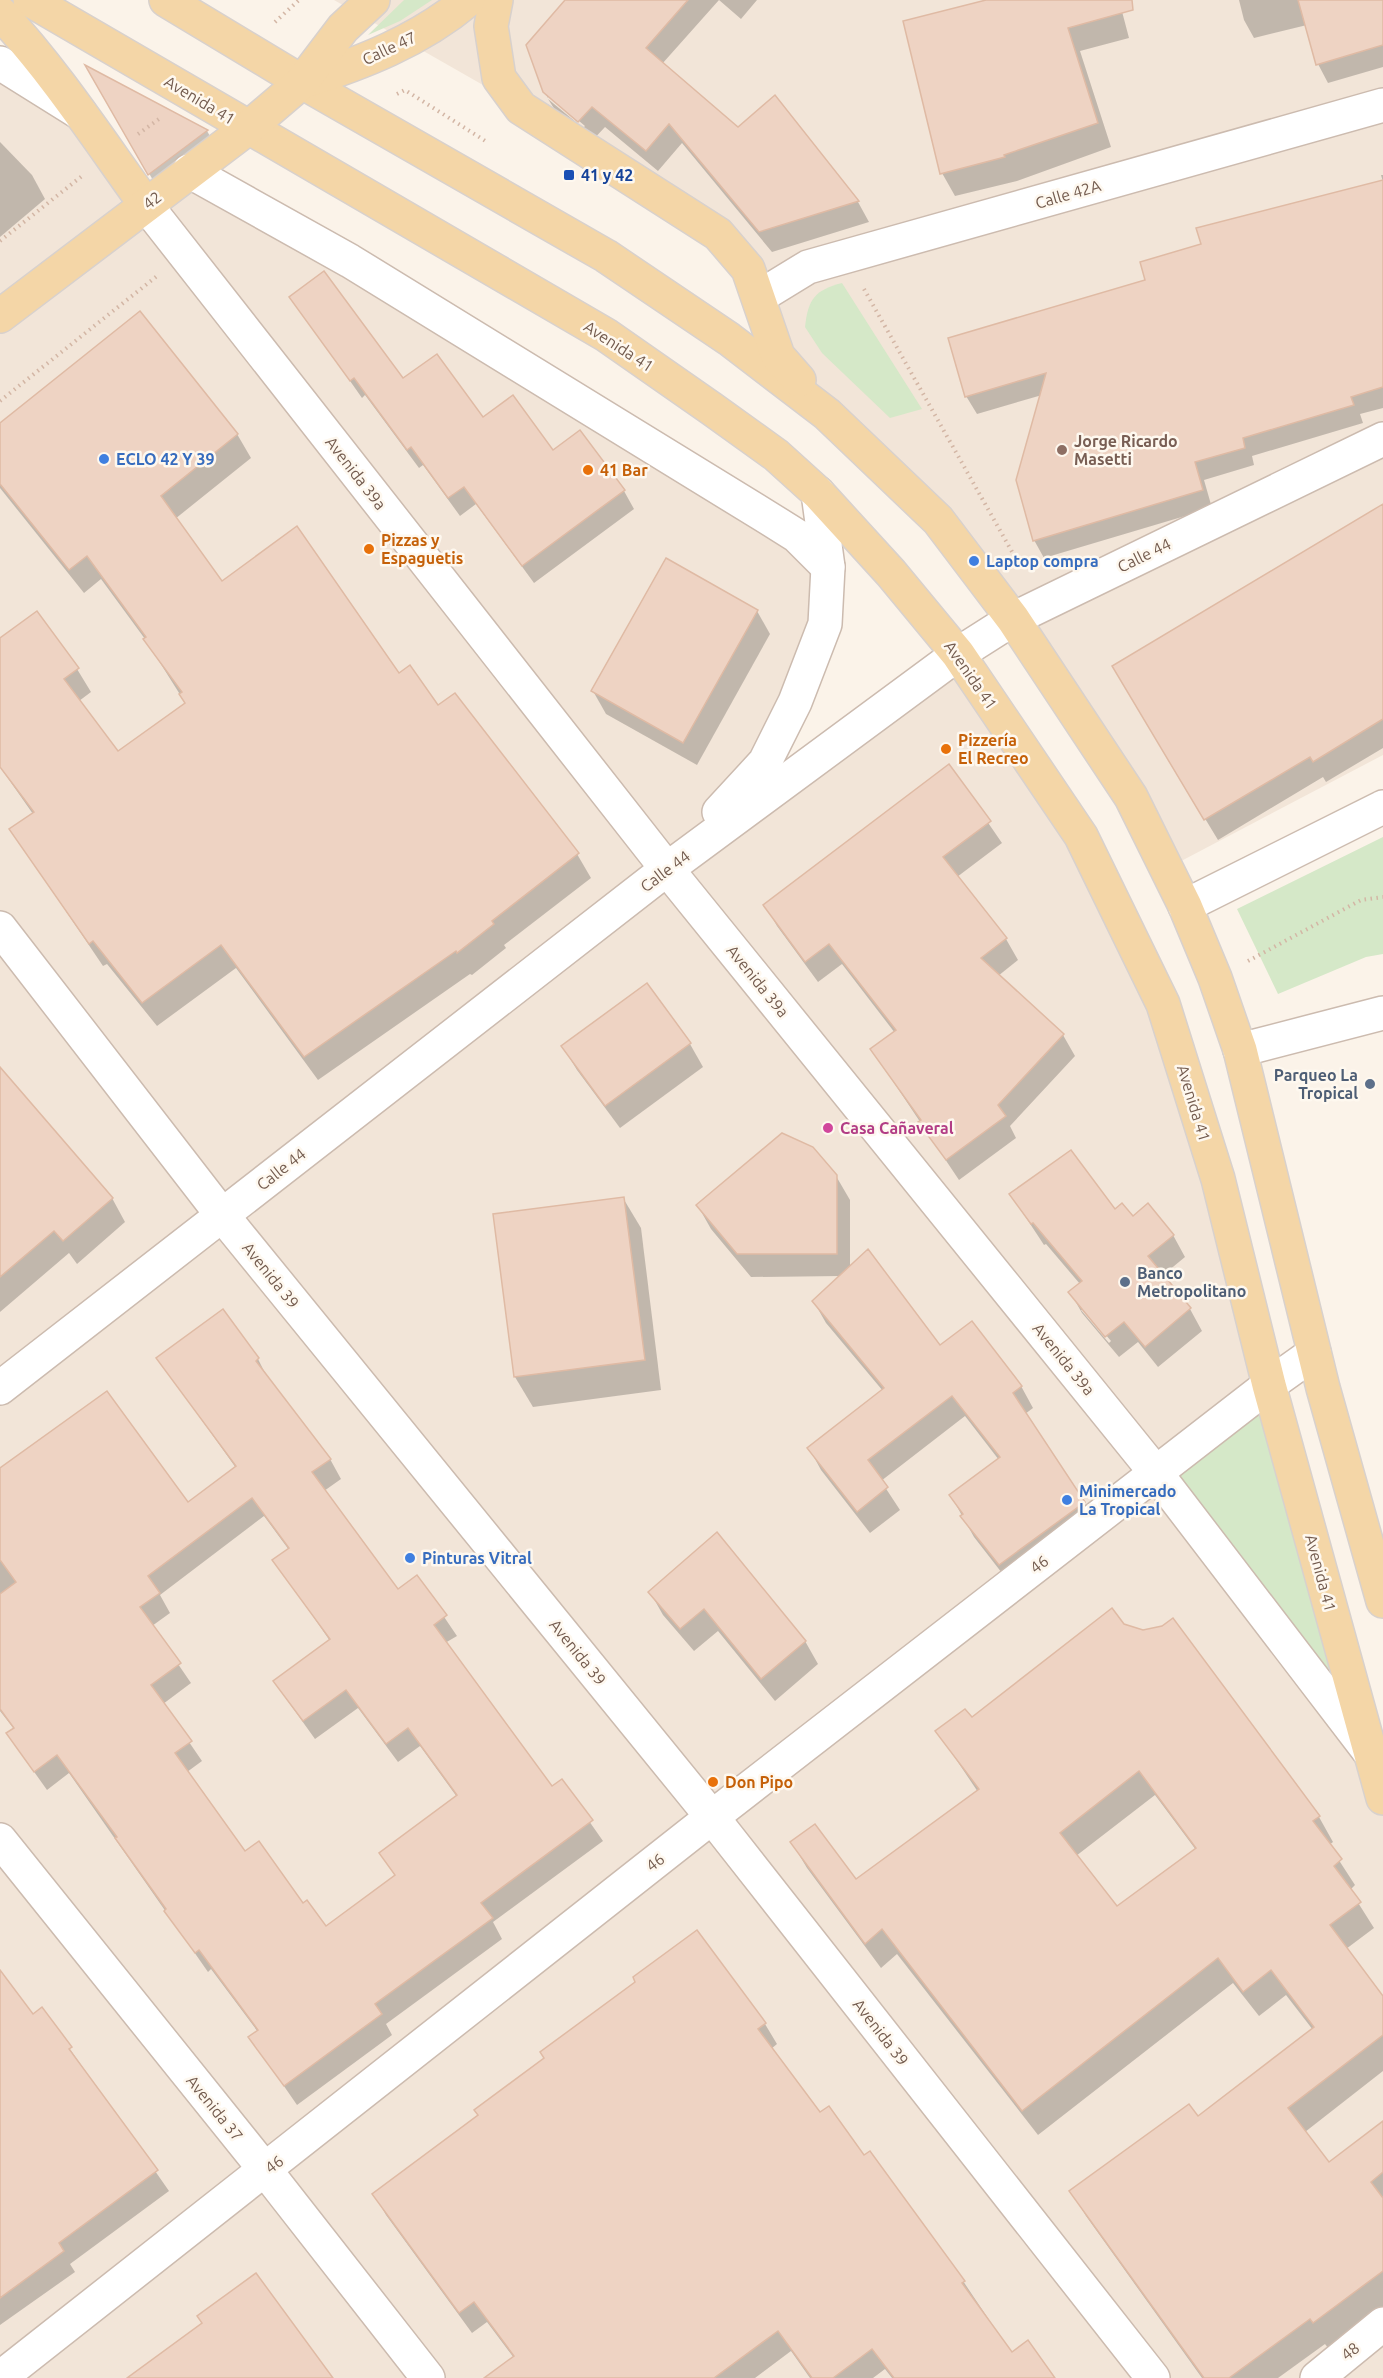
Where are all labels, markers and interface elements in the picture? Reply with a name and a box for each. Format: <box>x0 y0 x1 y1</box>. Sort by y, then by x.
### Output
street label: Calle 47 <box>359 28 419 68</box>
street label: Avenida 41 <box>161 72 239 128</box>
place label: 41 y 42 <box>581 166 633 184</box>
marker: 41 y 42 <box>562 168 576 182</box>
street label: Calle 42A <box>1033 176 1103 212</box>
street label: 42 <box>139 187 165 213</box>
street label: Avenida 41 <box>581 317 657 375</box>
place label: Jorge Ricardo Masetti <box>1074 432 1178 468</box>
street label: Avenida 39a <box>322 433 390 513</box>
marker: Jorge Ricardo Masetti <box>1055 443 1069 457</box>
place label: ECLO 42 Y 39 <box>116 450 214 468</box>
marker: ECLO 42 Y 39 <box>97 452 111 466</box>
place label: 41 Bar <box>600 461 648 479</box>
marker: 41 Bar <box>581 463 595 477</box>
place label: Pizzas y Espaguetis <box>381 531 463 567</box>
street label: Calle 44 <box>1114 534 1174 576</box>
marker: Pizzas y Espaguetis <box>362 542 376 556</box>
place label: Laptop compra <box>986 552 1099 570</box>
marker: Laptop compra <box>967 554 981 568</box>
street label: Avenida 41 <box>941 637 1001 713</box>
place label: Pizzería El Recreo <box>958 731 1029 767</box>
marker: Pizzería El Recreo <box>939 742 953 756</box>
street label: Calle 44 <box>637 847 693 895</box>
street label: Avenida 39a <box>724 941 792 1021</box>
street label: Avenida 41 <box>1174 1063 1214 1143</box>
place label: Parqueo La Tropical <box>1274 1066 1358 1102</box>
marker: Parqueo La Tropical <box>1363 1077 1377 1091</box>
place label: Casa Cañaveral <box>840 1119 954 1137</box>
marker: Casa Cañaveral <box>821 1121 835 1135</box>
street label: Calle 44 <box>253 1144 309 1194</box>
street label: Avenida 39 <box>239 1239 303 1311</box>
place label: Banco Metropolitano <box>1137 1264 1246 1300</box>
marker: Banco Metropolitano <box>1118 1275 1132 1289</box>
street label: Avenida 39a <box>1030 1319 1098 1399</box>
place label: Minimercado La Tropical <box>1079 1482 1176 1518</box>
marker: Minimercado La Tropical <box>1060 1493 1074 1507</box>
street label: Avenida 41 <box>1302 1532 1340 1614</box>
place label: Pinturas Vitral <box>422 1549 532 1567</box>
marker: Pinturas Vitral <box>403 1551 417 1565</box>
street label: 46 <box>1026 1551 1052 1577</box>
street label: Avenida 39 <box>546 1616 610 1688</box>
place label: Don Pipo <box>725 1773 793 1791</box>
marker: Don Pipo <box>706 1775 720 1789</box>
street label: 46 <box>642 1849 668 1875</box>
street label: Avenida 39 <box>850 1995 912 2069</box>
street label: Avenida 37 <box>183 2072 247 2144</box>
street label: 46 <box>261 2151 287 2177</box>
street label: 48 <box>1337 2338 1363 2364</box>

